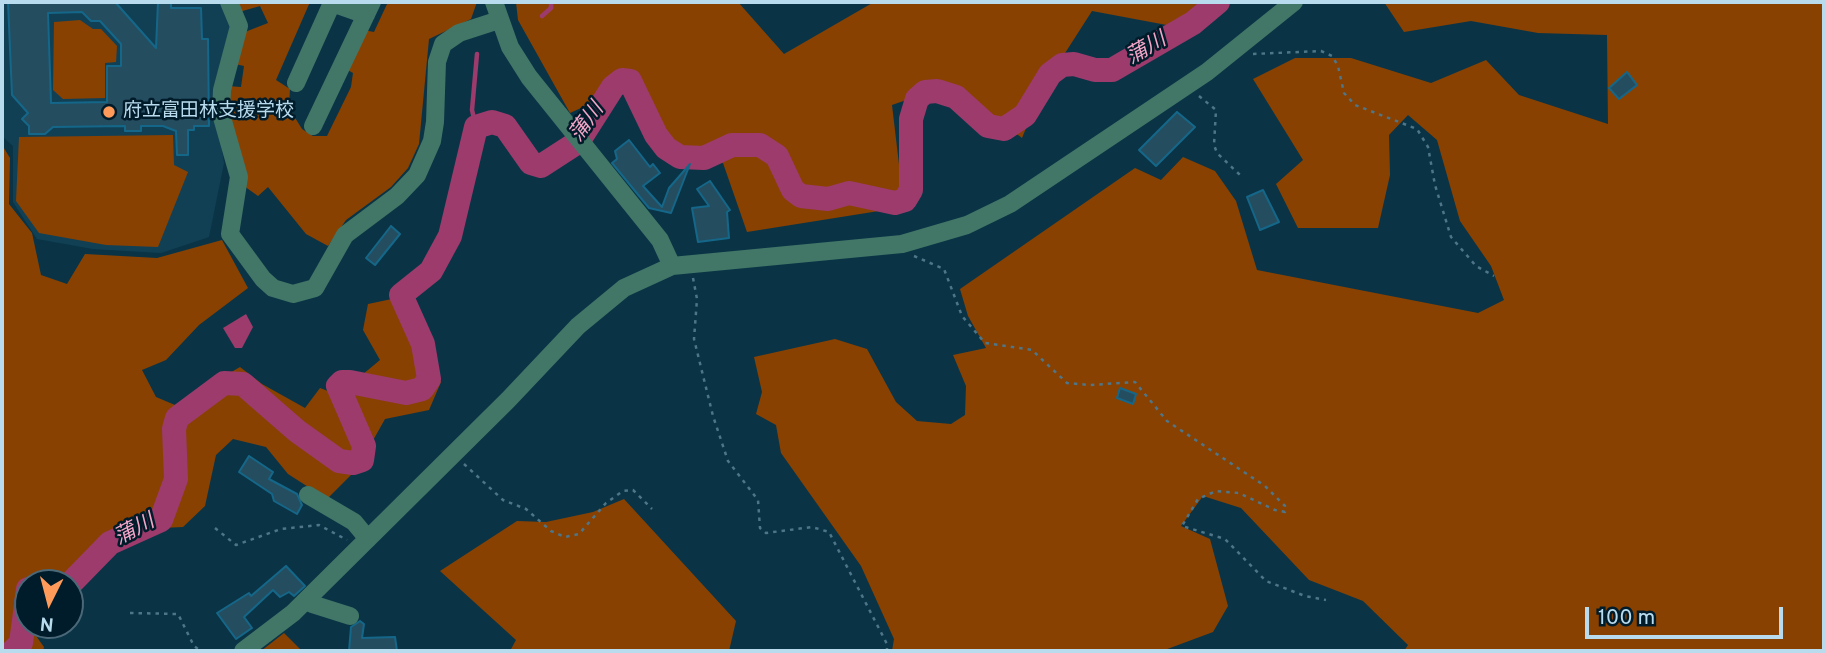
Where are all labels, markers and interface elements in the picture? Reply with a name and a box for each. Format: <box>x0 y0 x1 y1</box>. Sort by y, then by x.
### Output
water label: 蒲川 <box>1123 29 1171 71</box>
water label: 蒲川 <box>565 99 611 147</box>
place label: 府立富田林支援学校 <box>123 101 294 123</box>
marker: 府立富田林支援学校 <box>101 104 117 120</box>
water label: 蒲川 <box>111 510 159 552</box>
north arrow <box>14 569 84 639</box>
scale bar <box>1588 594 1786 638</box>
text: 100 m <box>1598 605 1655 632</box>
text: N <box>39 610 55 636</box>

